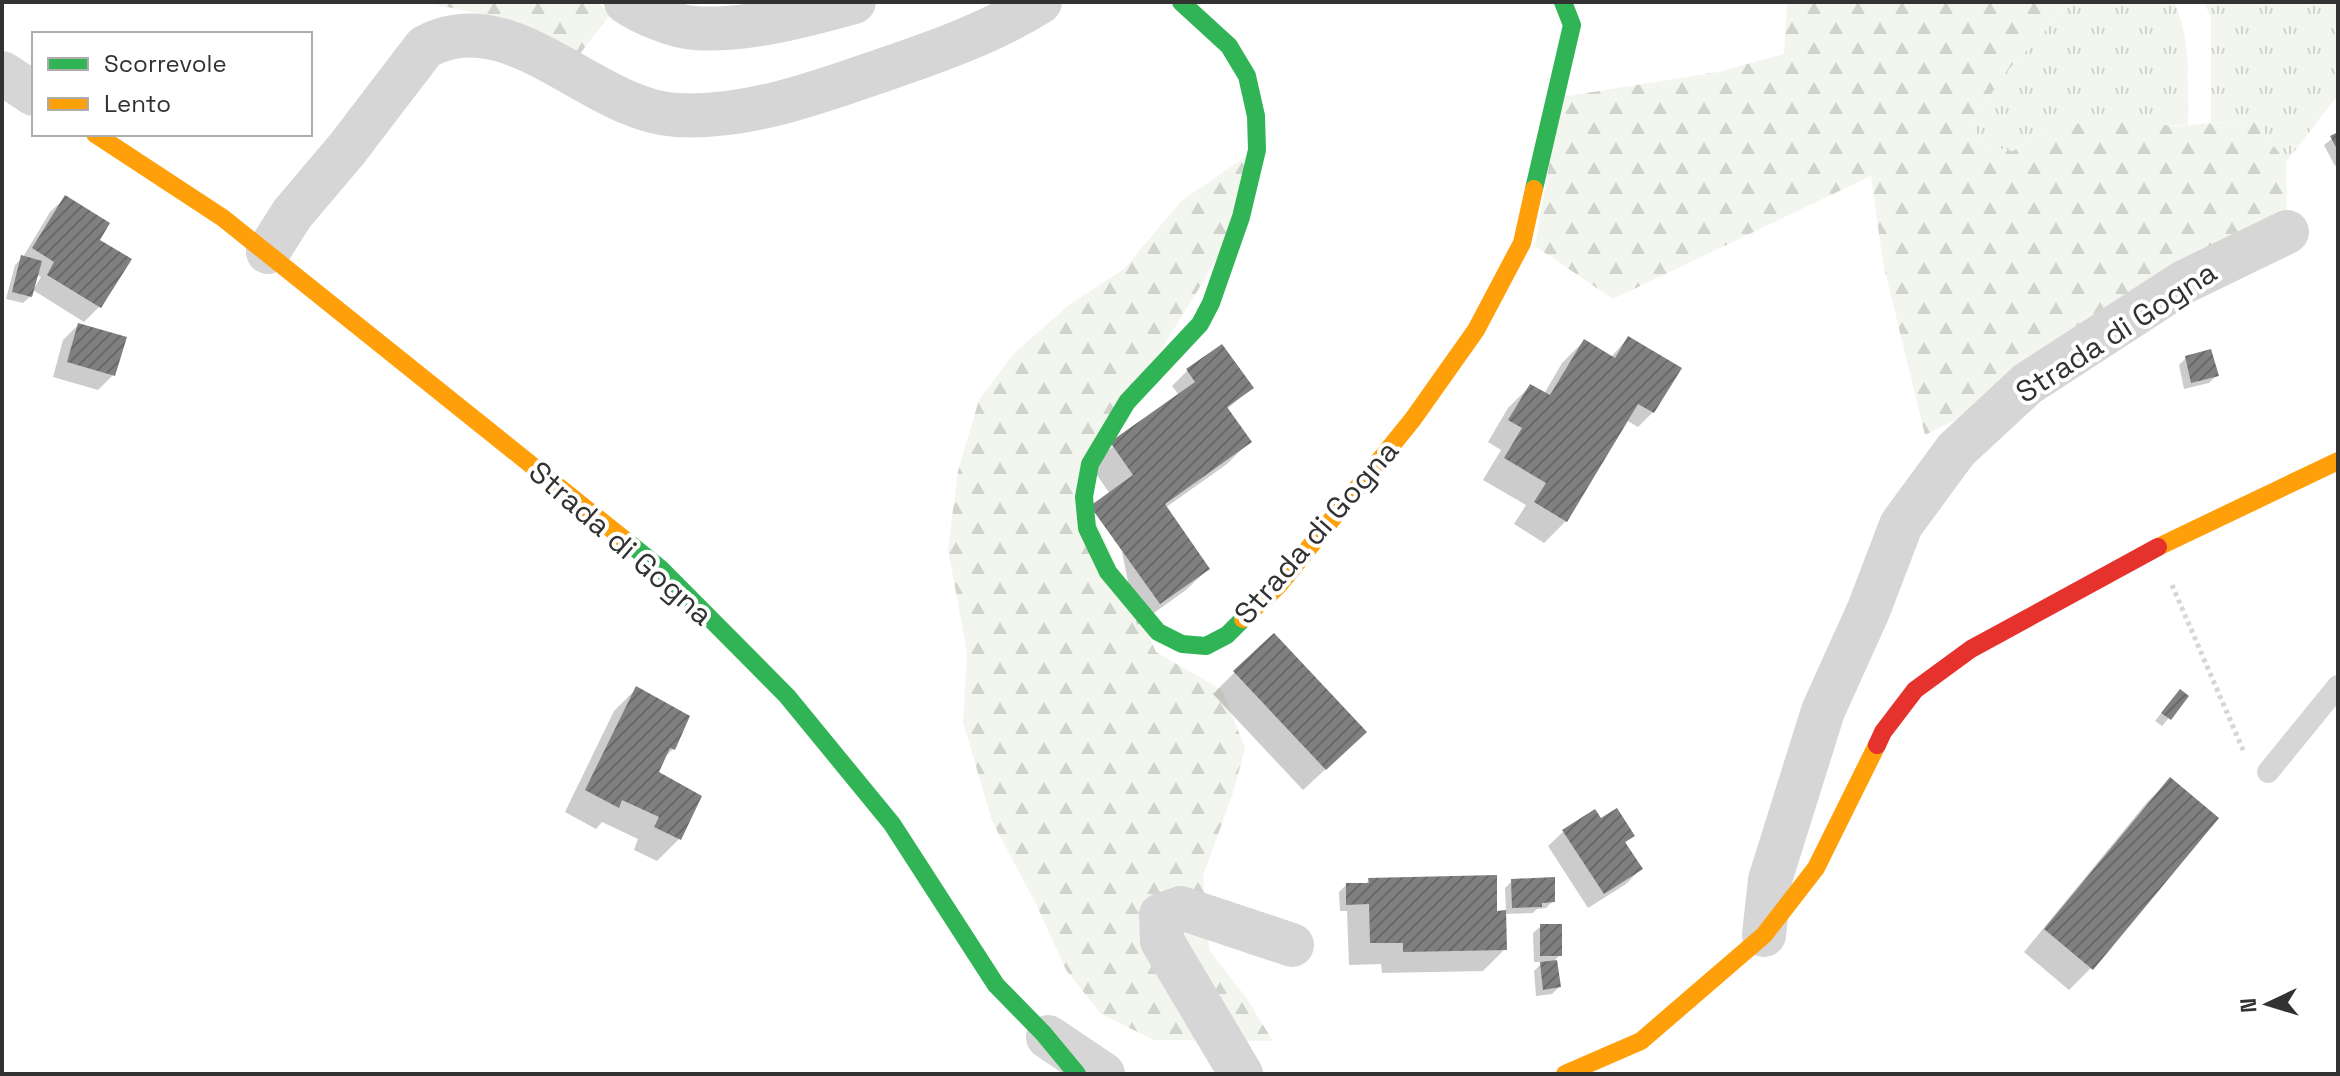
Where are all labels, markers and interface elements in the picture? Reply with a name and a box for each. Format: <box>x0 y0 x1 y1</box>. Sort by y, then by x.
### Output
legend <box>32 32 312 136</box>
text: Scorrevole <box>104 48 227 79</box>
text: Lento <box>104 88 171 119</box>
street label: Strada di Gogna <box>2008 253 2224 411</box>
street label: Strada di Gogna <box>1225 432 1407 632</box>
street label: Strada di Gogna <box>521 452 721 634</box>
north arrow <box>2228 964 2308 1044</box>
text: N <box>2234 997 2263 1014</box>

